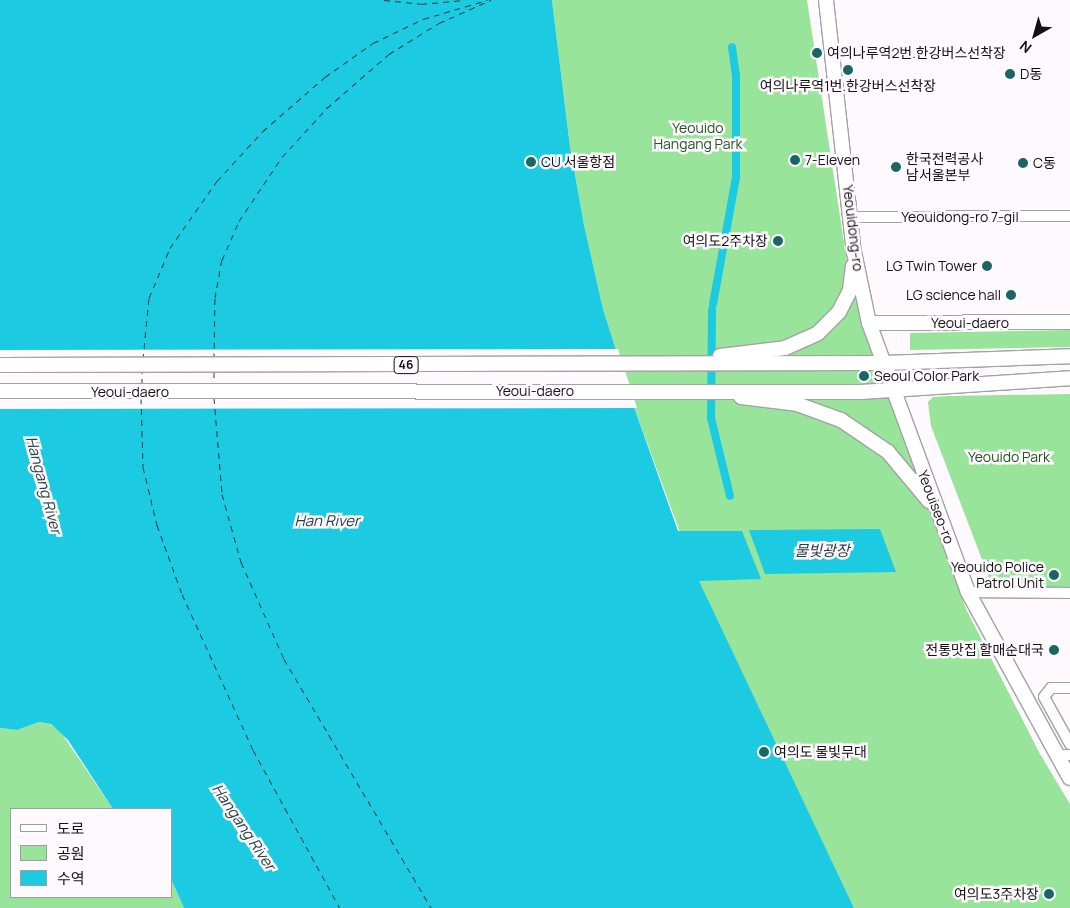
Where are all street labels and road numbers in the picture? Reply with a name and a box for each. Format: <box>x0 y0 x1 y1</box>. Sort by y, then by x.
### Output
street label: Yeouidong-ro <box>839 184 867 272</box>
street label: Yeouidong-ro 7-gil <box>901 209 1019 225</box>
street label: Yeoui-daero <box>931 315 1009 331</box>
road number: 46 <box>394 356 418 374</box>
street label: Yeoui-daero <box>496 383 574 399</box>
street label: Yeoui-daero <box>91 384 169 400</box>
street label: Yeouiseo-ro <box>914 468 958 546</box>

